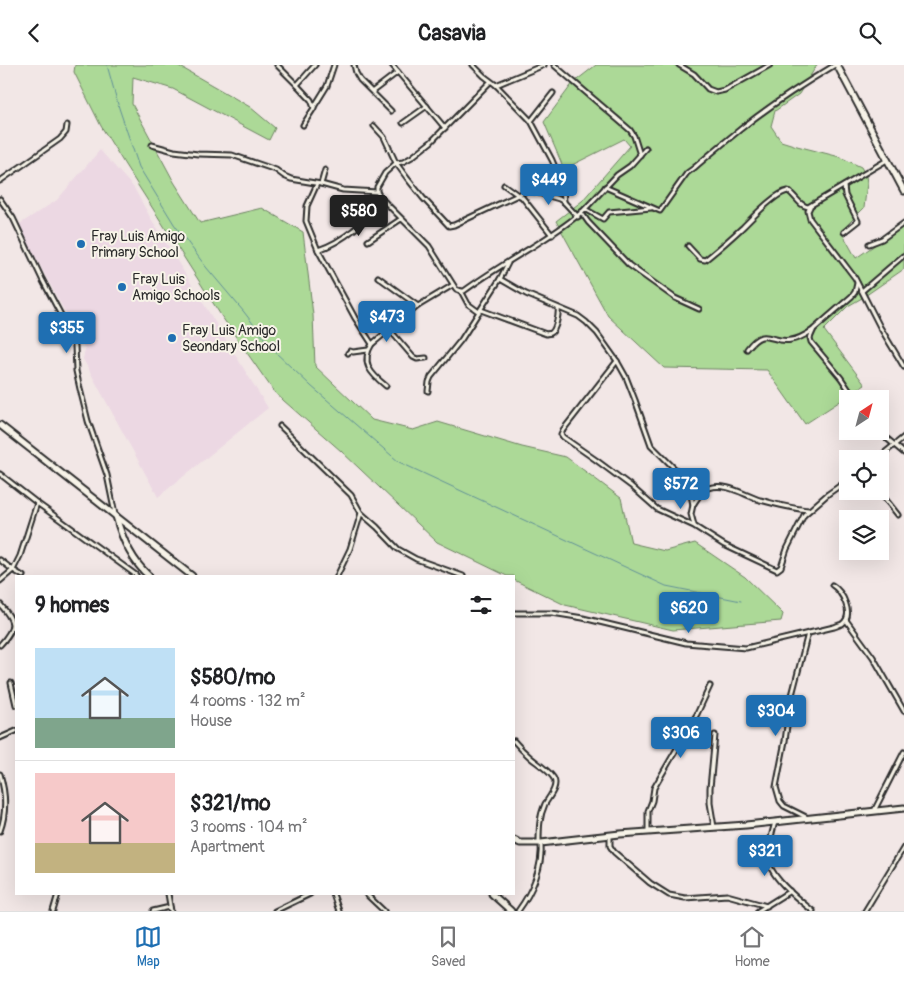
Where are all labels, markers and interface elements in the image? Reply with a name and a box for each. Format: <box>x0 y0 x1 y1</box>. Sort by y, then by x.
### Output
icon: back <box>20 19 48 47</box>
text: Casavia <box>418 19 486 47</box>
icon: search <box>856 19 884 47</box>
pin: $449 <box>519 163 579 206</box>
text: $449 <box>531 170 567 190</box>
pin: $580 <box>329 195 389 237</box>
text: $580 <box>341 201 377 221</box>
place label: Fray Luis Amigo Primary School <box>91 228 185 261</box>
marker: Fray Luis Amigo Primary School <box>75 238 87 250</box>
place label: Fray Luis Amigo Schools <box>132 271 221 304</box>
marker: Fray Luis Amigo Schools <box>116 281 128 293</box>
pin: $473 <box>357 301 417 343</box>
text: $473 <box>369 307 405 327</box>
pin: $355 <box>37 311 97 354</box>
text: $355 <box>50 318 84 338</box>
place label: Fray Luis Amigo Seondary School <box>182 322 280 355</box>
marker: Fray Luis Amigo Seondary School <box>166 332 178 344</box>
north arrow <box>839 390 889 440</box>
map controls <box>839 390 889 560</box>
button: locate <box>839 450 889 500</box>
pin: $572 <box>651 467 711 510</box>
text: $572 <box>664 474 698 494</box>
button: layers <box>839 510 889 560</box>
icon: filters <box>467 591 495 619</box>
pin: $620 <box>659 591 719 634</box>
text: 9 homes <box>35 592 109 619</box>
text: $620 <box>670 598 708 618</box>
text: $580/mo <box>190 664 275 691</box>
icon: home <box>75 668 135 728</box>
text: 4 rooms · 132 m² <box>190 691 305 711</box>
pin: $304 <box>746 695 806 737</box>
text: $304 <box>757 701 795 721</box>
text: House <box>190 711 232 731</box>
pin: $306 <box>651 717 711 759</box>
text: $306 <box>662 723 700 743</box>
text: $321/mo <box>190 790 271 817</box>
icon: home <box>75 793 135 853</box>
text: 3 rooms · 104 m² <box>190 817 307 837</box>
pin: $321 <box>735 835 795 877</box>
text: Apartment <box>190 837 265 857</box>
text: $321 <box>749 841 781 861</box>
tab: Map <box>134 923 162 970</box>
tab: Saved <box>431 923 466 970</box>
tab: Home <box>734 923 770 970</box>

